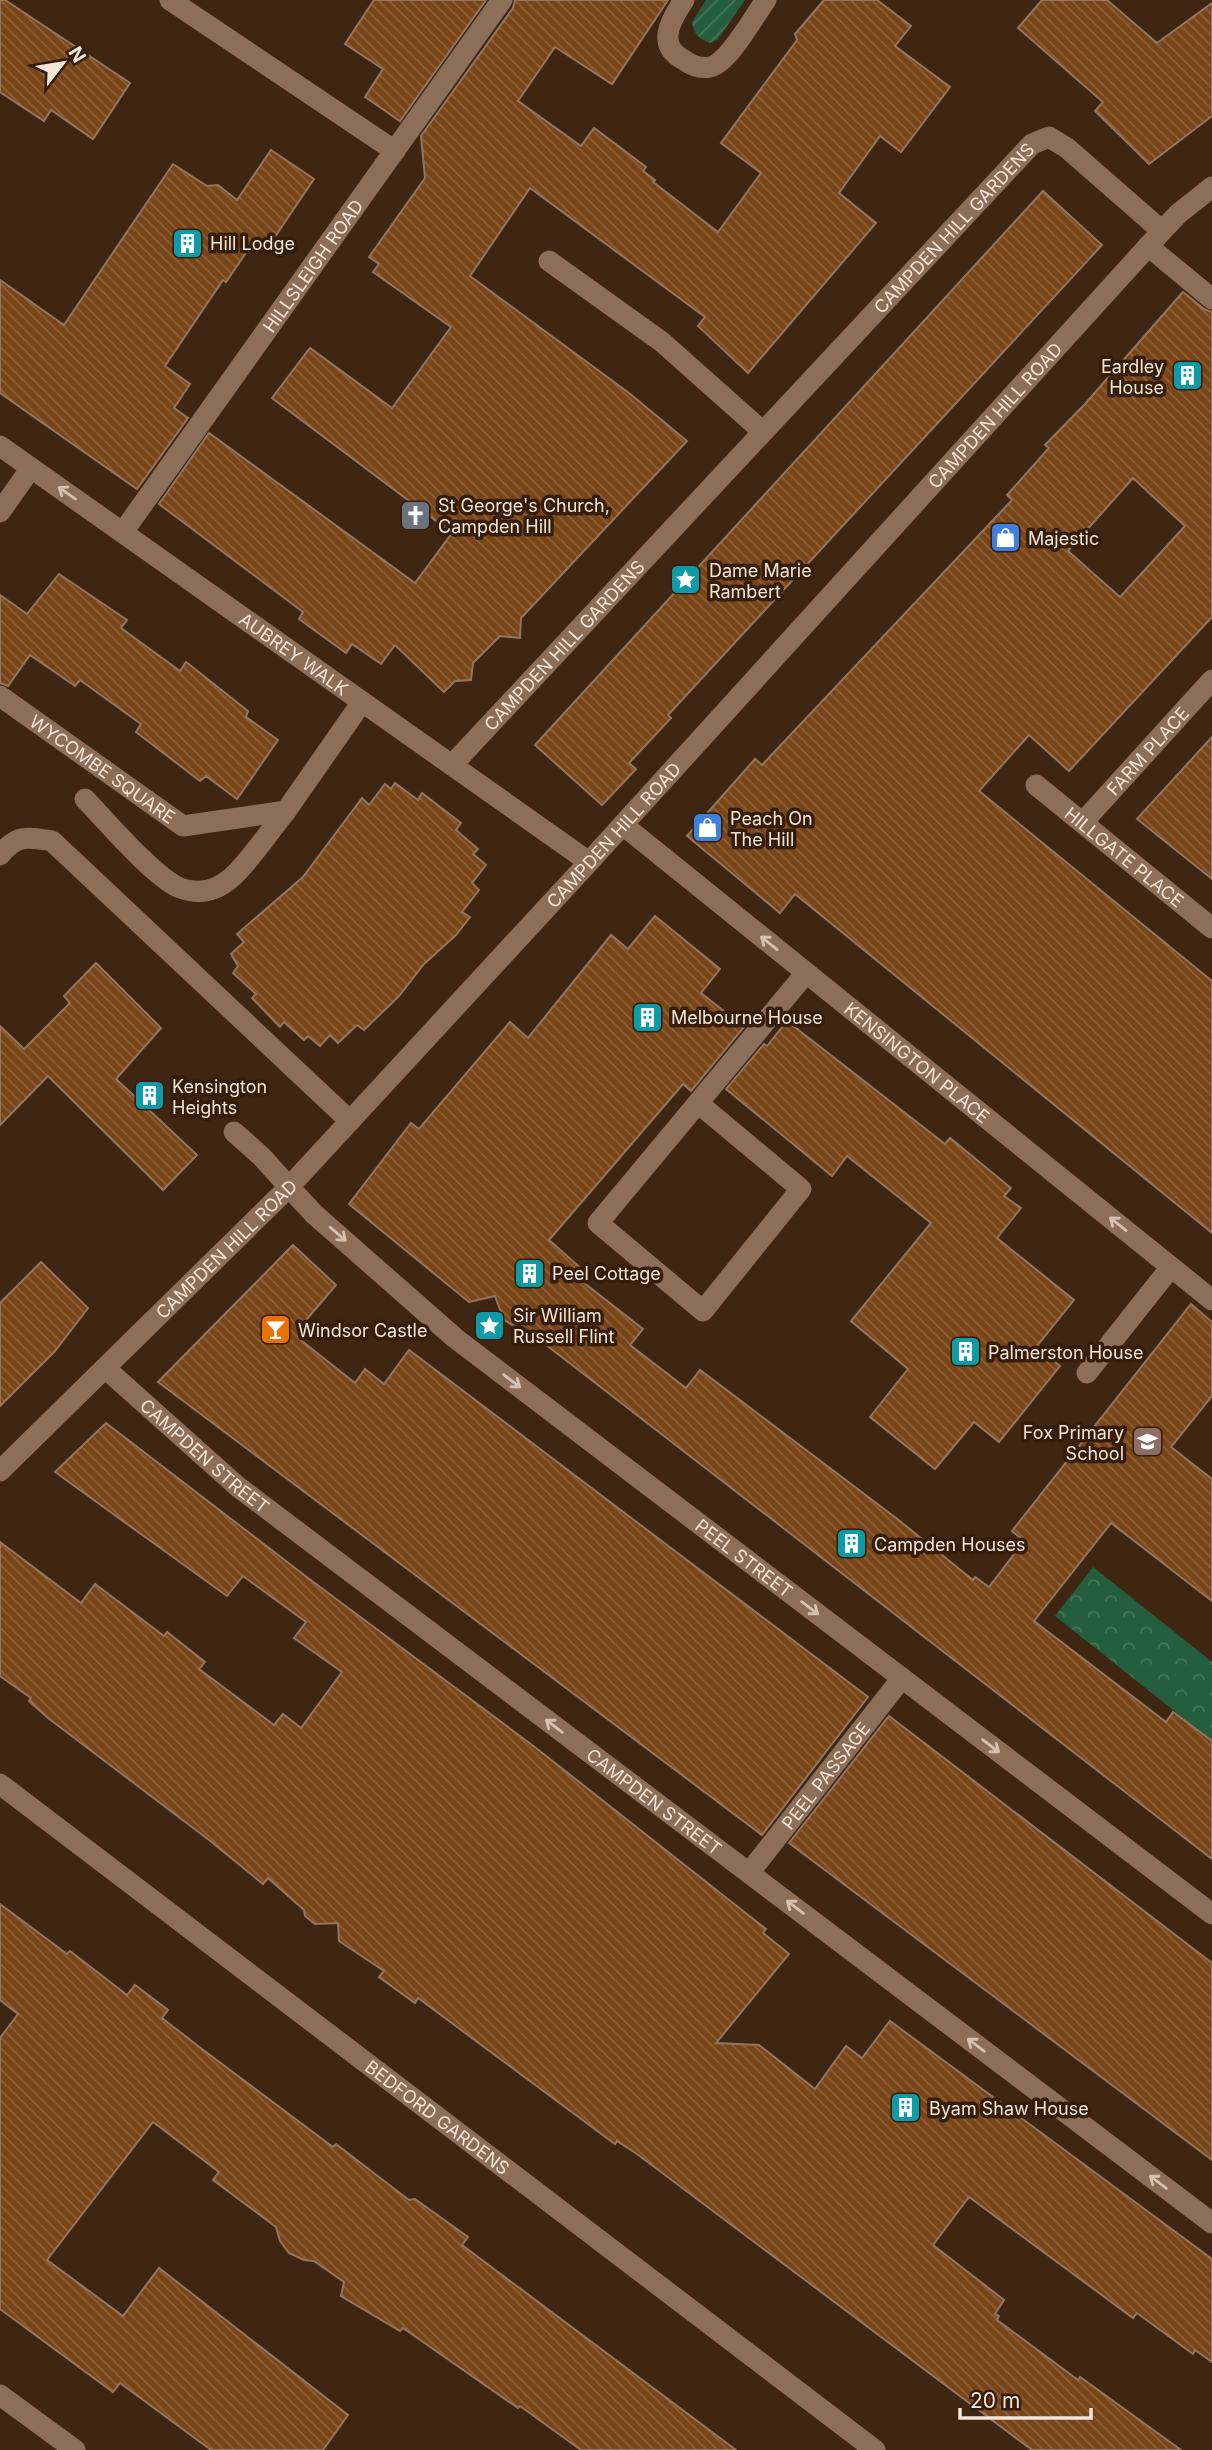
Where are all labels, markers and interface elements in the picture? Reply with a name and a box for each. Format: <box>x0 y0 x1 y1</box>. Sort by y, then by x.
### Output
north arrow <box>28 28 98 98</box>
text: N <box>64 42 91 67</box>
street label: CAMPDEN HILL GARDENS <box>869 138 1038 317</box>
street label: HILLSLEIGH ROAD <box>258 195 367 336</box>
building icon: Hill Lodge <box>170 226 204 260</box>
place label: Hill Lodge <box>210 233 295 254</box>
street label: CAMPDEN HILL ROAD <box>923 338 1066 492</box>
place label: Eardley House <box>1101 356 1164 398</box>
building icon: Eardley House <box>1170 359 1204 393</box>
one-way arrow <box>58 486 77 500</box>
place label: St George's Church, Campden Hill <box>438 495 610 537</box>
church icon: St George's Church, Campden Hill <box>398 498 432 532</box>
shop icon: Majestic <box>988 521 1022 555</box>
place label: Majestic <box>1028 528 1099 549</box>
street label: CAMPDEN HILL GARDENS <box>479 556 648 735</box>
place label: Dame Marie Rambert <box>709 560 812 602</box>
place icon: Dame Marie Rambert <box>669 563 703 597</box>
street label: AUBREY WALK <box>236 608 353 699</box>
street label: FARM PLACE <box>1102 702 1193 799</box>
street label: WYCOMBE SQUARE <box>26 710 180 828</box>
street label: CAMPDEN HILL ROAD <box>542 758 685 912</box>
street label: HILLGATE PLACE <box>1061 802 1188 911</box>
place label: Peach On The Hill <box>730 808 813 850</box>
shop icon: Peach On The Hill <box>690 811 724 845</box>
one-way arrow <box>760 935 778 951</box>
street label: KENSINGTON PLACE <box>840 998 994 1127</box>
building icon: Melbourne House <box>631 1000 665 1034</box>
place label: Melbourne House <box>671 1007 823 1028</box>
place label: Kensington Heights <box>172 1076 267 1118</box>
building icon: Kensington Heights <box>132 1079 166 1113</box>
street label: CAMPDEN HILL ROAD <box>151 1175 301 1323</box>
one-way arrow <box>1109 1217 1127 1232</box>
one-way arrow <box>329 1226 346 1243</box>
building icon: Peel Cottage <box>512 1256 546 1290</box>
place label: Peel Cottage <box>552 1263 661 1284</box>
place label: Sir William Russell Flint <box>513 1305 614 1347</box>
place icon: Sir William Russell Flint <box>473 1308 507 1342</box>
bar icon: Windsor Castle <box>258 1313 292 1347</box>
place label: Windsor Castle <box>298 1320 427 1341</box>
building icon: Palmerston House <box>948 1335 982 1369</box>
place label: Palmerston House <box>988 1342 1144 1363</box>
one-way arrow <box>502 1374 521 1388</box>
street label: CAMPDEN STREET <box>136 1394 273 1517</box>
place label: Fox Primary School <box>1023 1422 1124 1464</box>
school or university icon: Fox Primary School <box>1130 1425 1164 1459</box>
street label: PEEL STREET <box>692 1514 797 1602</box>
building icon: Campden Houses <box>834 1527 868 1561</box>
place label: Campden Houses <box>874 1534 1026 1555</box>
one-way arrow <box>800 1600 819 1615</box>
street label: PEEL PASSAGE <box>777 1718 874 1833</box>
one-way arrow <box>545 1719 564 1734</box>
one-way arrow <box>981 1738 999 1753</box>
street label: CAMPDEN STREET <box>583 1744 726 1859</box>
one-way arrow <box>786 1900 804 1915</box>
one-way arrow <box>967 2037 986 2052</box>
street label: BEDFORD GARDENS <box>361 2056 514 2179</box>
building icon: Byam Shaw House <box>889 2091 923 2125</box>
place label: Byam Shaw House <box>929 2098 1089 2119</box>
one-way arrow <box>1149 2174 1167 2189</box>
scale bar <box>960 2376 1091 2420</box>
text: 20 m <box>970 2388 1020 2413</box>

